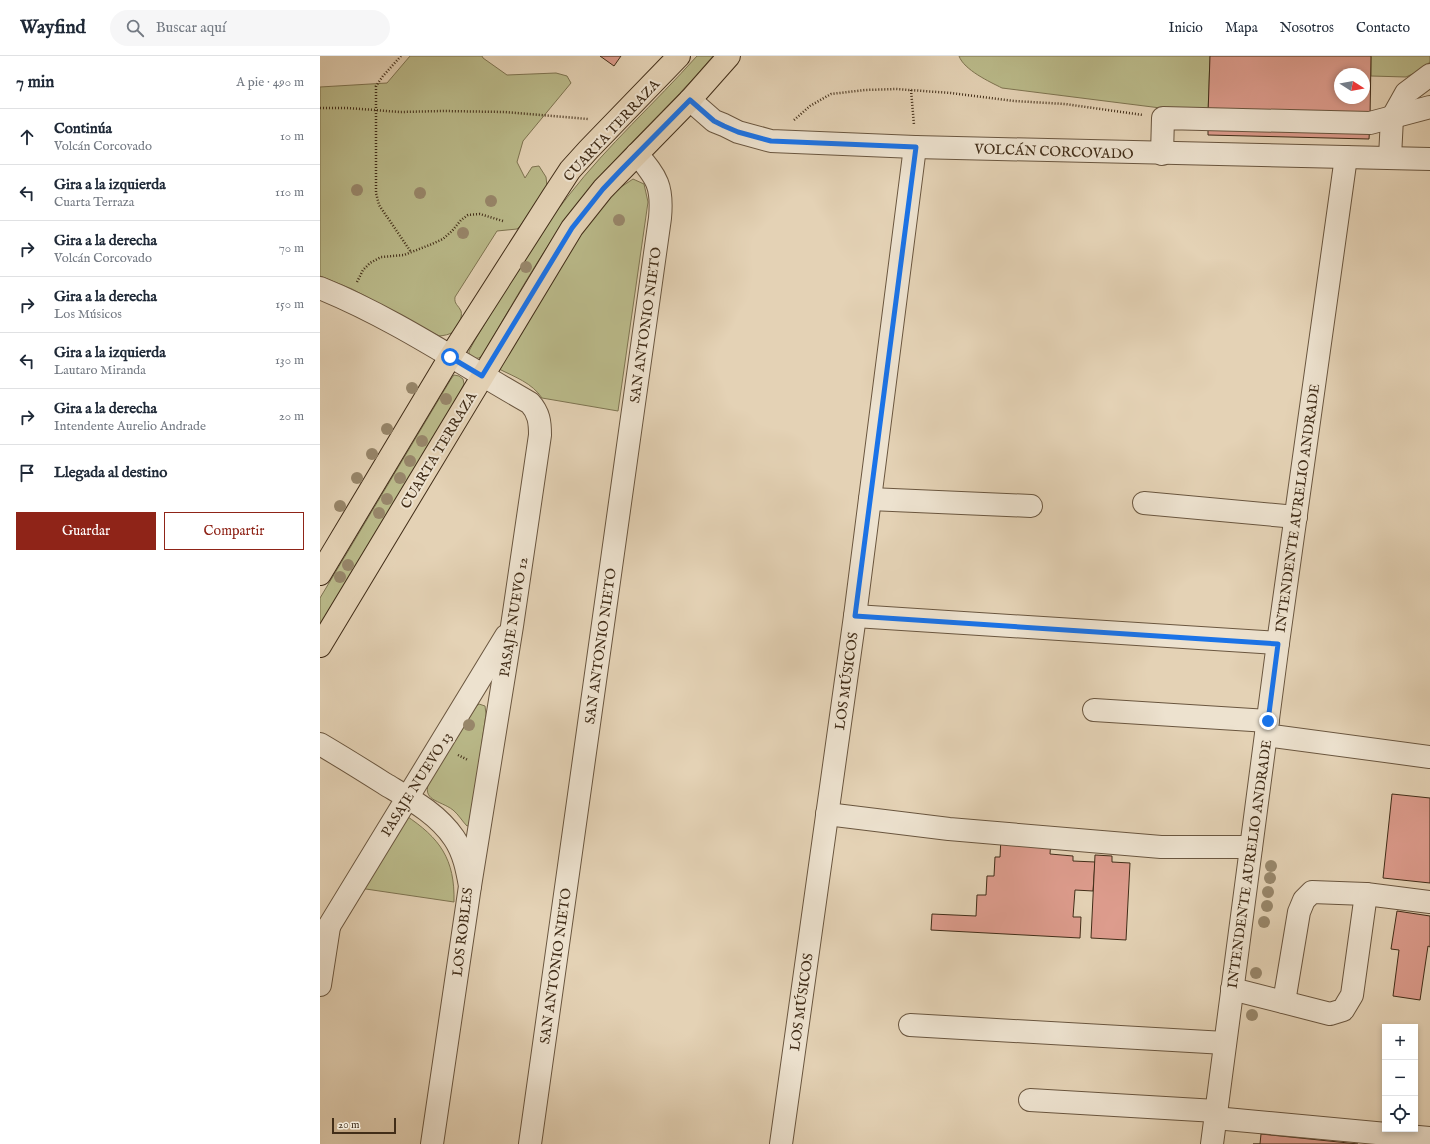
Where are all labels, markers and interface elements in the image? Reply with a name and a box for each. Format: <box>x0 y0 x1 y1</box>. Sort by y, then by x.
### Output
search box <box>110 10 390 46</box>
text: Wayfind <box>20 16 86 40</box>
icon: search <box>124 17 146 39</box>
text: Buscar aquí <box>156 18 226 37</box>
text: Inicio <box>1168 19 1203 37</box>
text: Mapa <box>1225 19 1258 37</box>
text: Nosotros <box>1280 19 1334 37</box>
text: Contacto <box>1356 19 1410 37</box>
north arrow <box>1334 68 1370 104</box>
text: 7 min <box>16 72 54 93</box>
text: A pie · 490 m <box>236 74 304 91</box>
street label: CUARTA TERRAZA <box>560 75 664 186</box>
text: Continúa <box>54 119 112 138</box>
icon: ahead <box>16 126 38 148</box>
text: 10 m <box>280 128 304 145</box>
text: Volcán Corcovado <box>54 138 152 155</box>
street label: VOLCÁN CORCOVADO <box>973 139 1134 164</box>
text: Gira a la izquierda <box>54 175 166 194</box>
icon: left <box>16 182 38 204</box>
text: 110 m <box>275 184 304 201</box>
text: Cuarta Terraza <box>54 194 134 211</box>
text: Gira a la derecha <box>54 231 157 250</box>
icon: right <box>16 238 38 260</box>
text: 70 m <box>279 240 304 257</box>
street label: SAN ANTONIO NIETO <box>626 246 666 404</box>
text: Volcán Corcovado <box>54 250 152 267</box>
text: Gira a la derecha <box>54 287 157 306</box>
icon: right <box>16 294 38 316</box>
text: 150 m <box>275 296 304 313</box>
text: Los Músicos <box>54 306 122 323</box>
text: Gira a la izquierda <box>54 343 166 362</box>
route start <box>441 348 459 366</box>
icon: left <box>16 350 38 372</box>
text: 130 m <box>275 352 304 369</box>
text: Lautaro Miranda <box>54 362 146 379</box>
street label: INTENDENTE AURELIO ANDRADE <box>1272 382 1324 634</box>
street label: CUARTA TERRAZA <box>397 388 481 512</box>
text: Gira a la derecha <box>54 399 157 418</box>
icon: right <box>16 406 38 428</box>
text: 20 m <box>279 408 304 425</box>
text: Intendente Aurelio Andrade <box>54 418 206 435</box>
icon: arrive <box>16 462 38 484</box>
text: Llegada al destino <box>54 463 167 482</box>
button: Guardar <box>16 512 156 550</box>
button: Compartir <box>164 512 304 550</box>
street label: PASAJE NUEVO 12 <box>496 556 532 678</box>
street label: SAN ANTONIO NIETO <box>581 567 621 725</box>
street label: LOS MÚSICOS <box>830 631 863 731</box>
route end <box>1259 712 1277 730</box>
street label: PASAJE NUEVO 13 <box>377 729 456 840</box>
street label: INTENDENTE AURELIO ANDRADE <box>1224 738 1276 990</box>
street label: LOS ROBLES <box>449 887 477 978</box>
street label: SAN ANTONIO NIETO <box>536 887 576 1045</box>
street label: LOS MÚSICOS <box>785 952 818 1052</box>
map controls <box>1382 1024 1418 1132</box>
button: + <box>1382 1024 1418 1060</box>
button: − <box>1382 1060 1418 1096</box>
button: locate <box>1382 1096 1418 1132</box>
scale bar <box>332 1116 396 1135</box>
text: 20 m <box>338 1118 359 1132</box>

